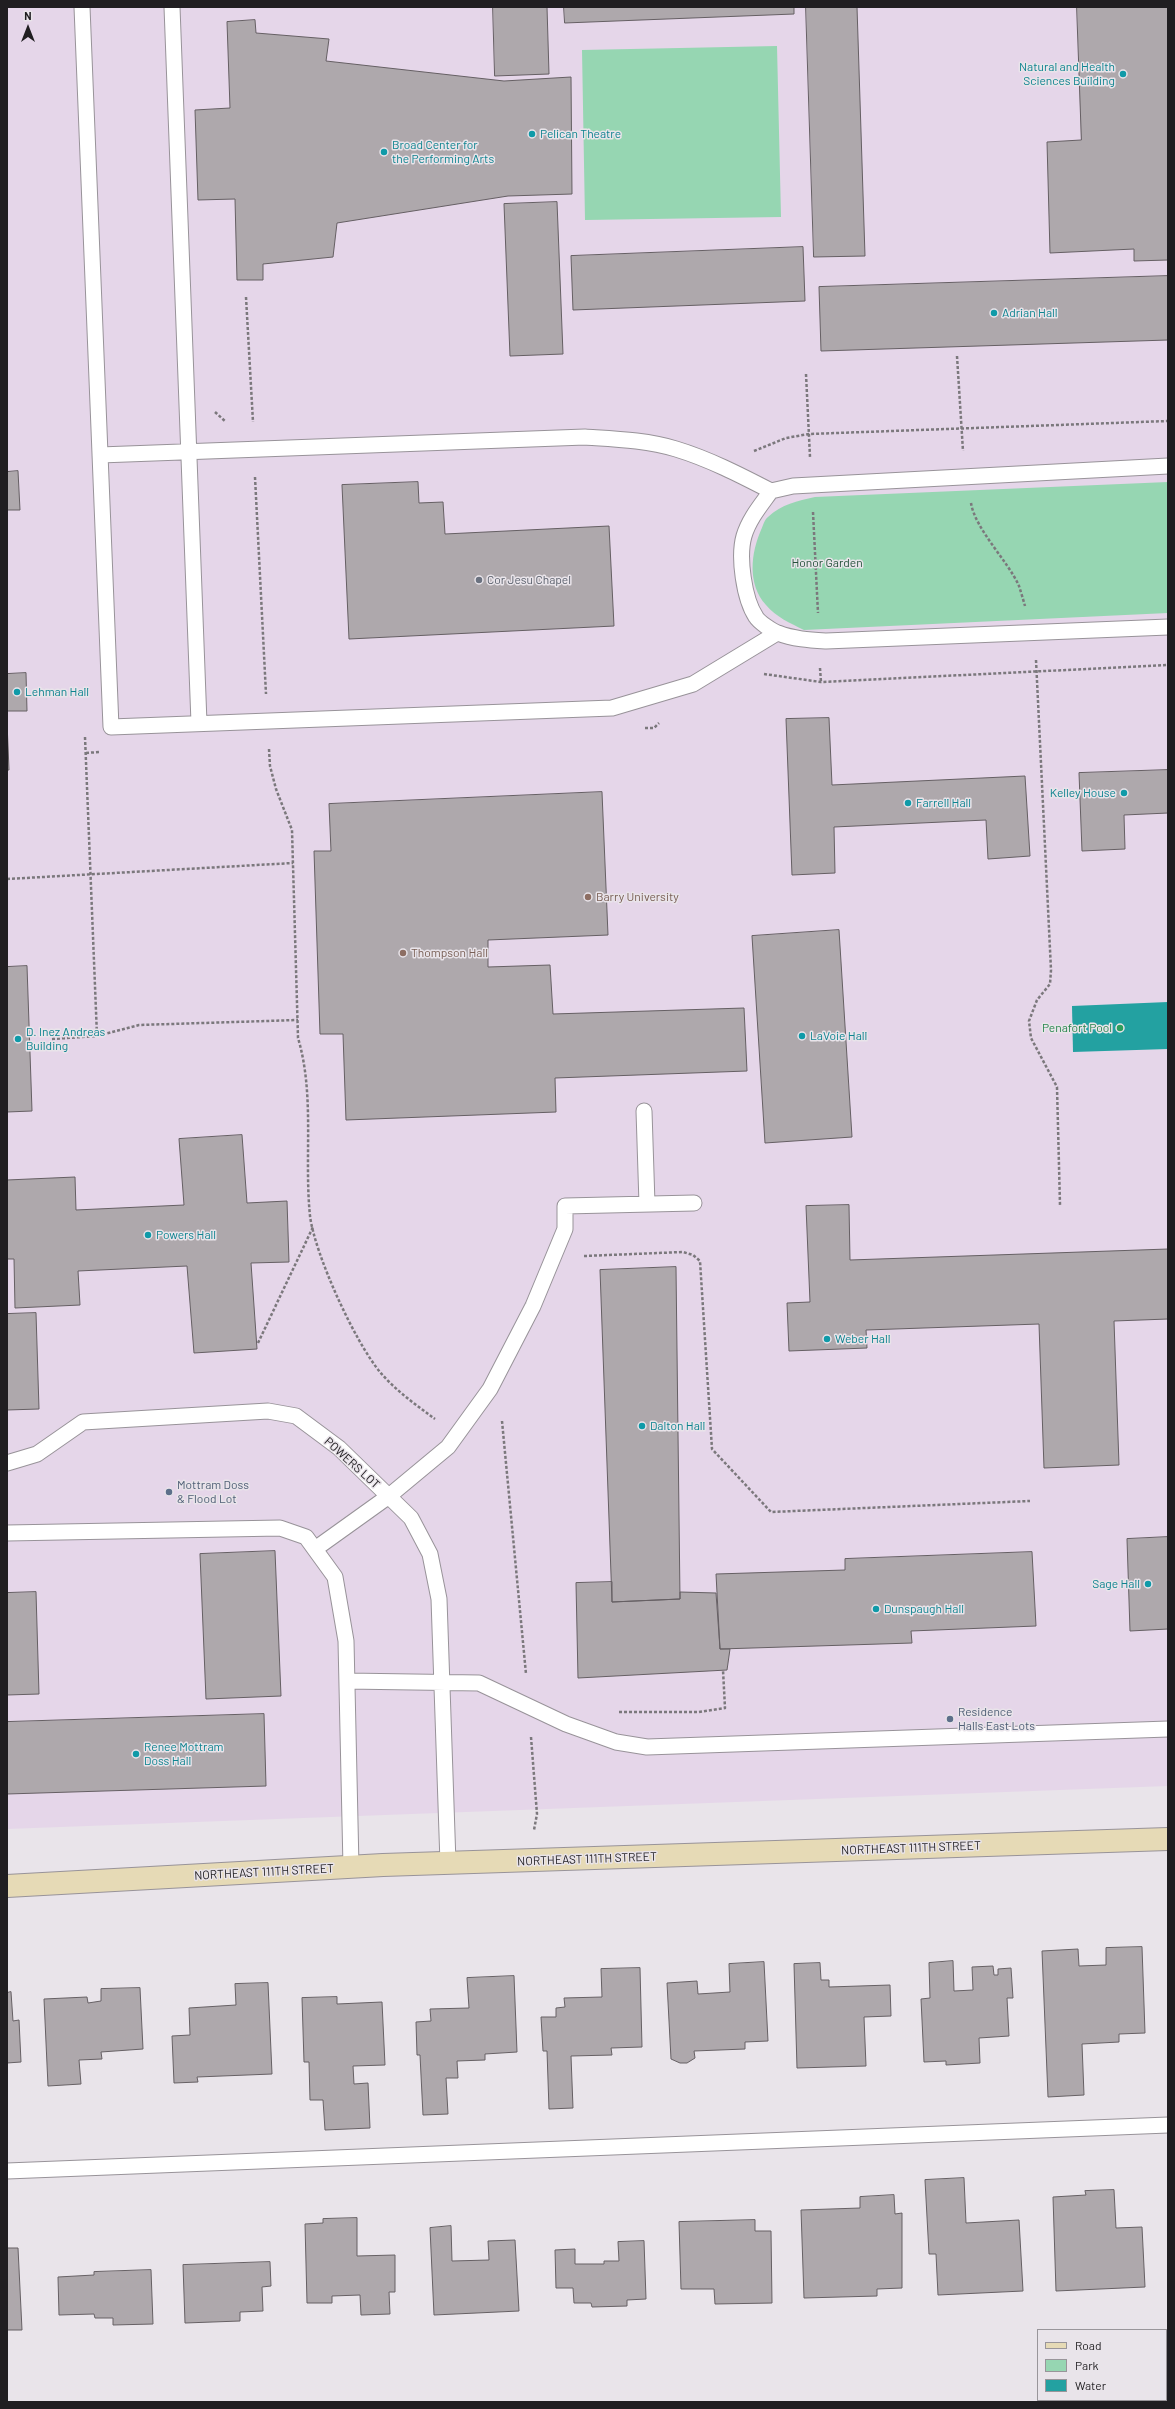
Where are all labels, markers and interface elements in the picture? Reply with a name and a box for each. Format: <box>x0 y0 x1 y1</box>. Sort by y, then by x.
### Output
north arrow <box>8 8 48 48</box>
text: N <box>24 9 32 22</box>
place label: Natural and Health Sciences Building <box>1019 60 1115 88</box>
marker: Natural and Health Sciences Building <box>1118 69 1128 79</box>
place label: Pelican Theatre <box>540 127 621 141</box>
marker: Pelican Theatre <box>527 129 537 139</box>
place label: Broad Center for the Performing Arts <box>392 138 494 166</box>
marker: Broad Center for the Performing Arts <box>379 147 389 157</box>
place label: Adrian Hall <box>1002 306 1058 320</box>
marker: Adrian Hall <box>989 308 999 318</box>
park label: Honor Garden <box>791 556 863 570</box>
place label: Cor Jesu Chapel <box>487 573 571 587</box>
marker: Cor Jesu Chapel <box>474 575 484 585</box>
place label: Lehman Hall <box>25 685 89 699</box>
marker: Lehman Hall <box>12 687 22 697</box>
place label: Kelley House <box>1050 786 1116 800</box>
marker: Kelley House <box>1119 788 1129 798</box>
place label: Farrell Hall <box>916 796 971 810</box>
marker: Farrell Hall <box>903 798 913 808</box>
place label: Barry University <box>596 890 679 904</box>
marker: Barry University <box>583 892 593 902</box>
place label: Thompson Hall <box>411 946 488 960</box>
marker: Thompson Hall <box>398 948 408 958</box>
place label: Penafort Pool <box>1042 1021 1112 1035</box>
marker: Penafort Pool <box>1115 1023 1125 1033</box>
place label: D. Inez Andreas Building <box>26 1025 105 1053</box>
place label: LaVoie Hall <box>810 1029 867 1043</box>
marker: LaVoie Hall <box>797 1031 807 1041</box>
marker: D. Inez Andreas Building <box>13 1034 23 1044</box>
place label: Powers Hall <box>156 1228 216 1242</box>
marker: Powers Hall <box>143 1230 153 1240</box>
place label: Weber Hall <box>835 1332 890 1346</box>
marker: Weber Hall <box>822 1334 832 1344</box>
place label: Dalton Hall <box>650 1419 705 1433</box>
marker: Dalton Hall <box>637 1421 647 1431</box>
street label: POWERS LOT <box>321 1434 383 1492</box>
place label: Mottram Doss & Flood Lot <box>177 1478 249 1506</box>
marker: Mottram Doss & Flood Lot <box>164 1487 174 1497</box>
place label: Sage Hall <box>1092 1577 1140 1591</box>
marker: Sage Hall <box>1143 1579 1153 1589</box>
place label: Dunspaugh Hall <box>884 1602 964 1616</box>
marker: Dunspaugh Hall <box>871 1604 881 1614</box>
place label: Residence Halls East Lots <box>958 1705 1035 1733</box>
marker: Residence Halls East Lots <box>945 1714 955 1724</box>
place label: Renee Mottram Doss Hall <box>144 1740 223 1768</box>
marker: Renee Mottram Doss Hall <box>131 1749 141 1759</box>
street label: NORTHEAST 111TH STREET <box>841 1838 981 1858</box>
street label: NORTHEAST 111TH STREET <box>517 1849 657 1869</box>
street label: NORTHEAST 111TH STREET <box>194 1861 334 1883</box>
legend <box>1037 2329 1167 2401</box>
text: Road <box>1075 2338 1102 2352</box>
text: Park <box>1075 2358 1099 2372</box>
text: Water <box>1075 2378 1106 2392</box>

